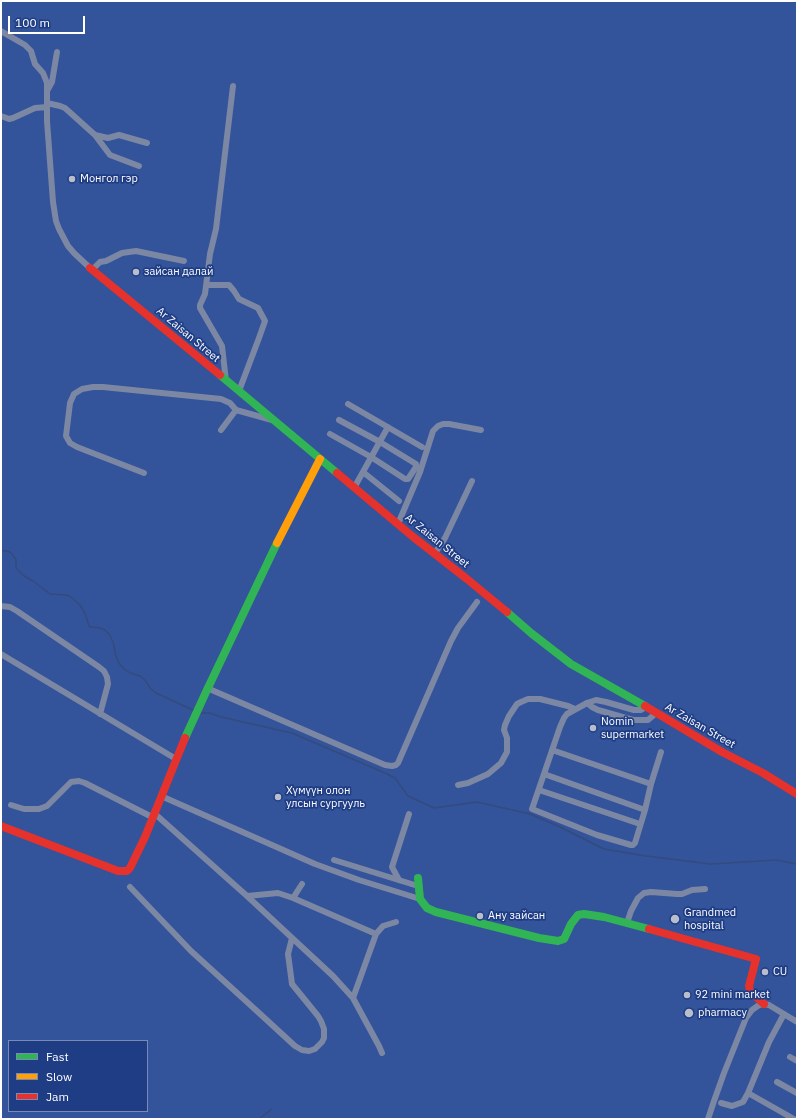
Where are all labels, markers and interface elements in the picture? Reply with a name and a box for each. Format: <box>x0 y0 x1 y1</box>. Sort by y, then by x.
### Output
scale bar <box>10 8 87 34</box>
text: 100 m <box>15 15 50 30</box>
place label: Монгол гэр <box>80 172 138 186</box>
marker: Монгол гэр <box>67 174 77 184</box>
place label: зайсан далай <box>144 265 213 279</box>
marker: зайсан далай <box>131 267 141 277</box>
street label: Ar Zaisan Street <box>154 305 222 365</box>
street label: Ar Zaisan Street <box>402 511 472 571</box>
street label: Ar Zaisan Street <box>663 701 737 751</box>
place label: Nomin supermarket <box>601 715 664 741</box>
marker: Nomin supermarket <box>588 723 598 733</box>
place label: Хүмүүн олон улсын сургууль <box>286 784 365 810</box>
marker: Хүмүүн олон улсын сургууль <box>273 792 283 802</box>
place label: Grandmed hospital <box>684 906 736 932</box>
place label: Ану зайсан <box>488 909 545 923</box>
marker: Ану зайсан <box>475 911 485 921</box>
marker: Grandmed hospital <box>669 913 681 925</box>
place label: CU <box>773 965 787 979</box>
marker: CU <box>760 967 770 977</box>
place label: 92 mini market <box>695 988 770 1002</box>
marker: 92 mini market <box>682 990 692 1000</box>
place label: pharmacy <box>698 1006 747 1020</box>
marker: pharmacy <box>683 1007 695 1019</box>
legend <box>8 1040 148 1112</box>
text: Fast <box>46 1049 69 1064</box>
text: Slow <box>46 1069 72 1084</box>
text: Jam <box>46 1089 69 1104</box>

